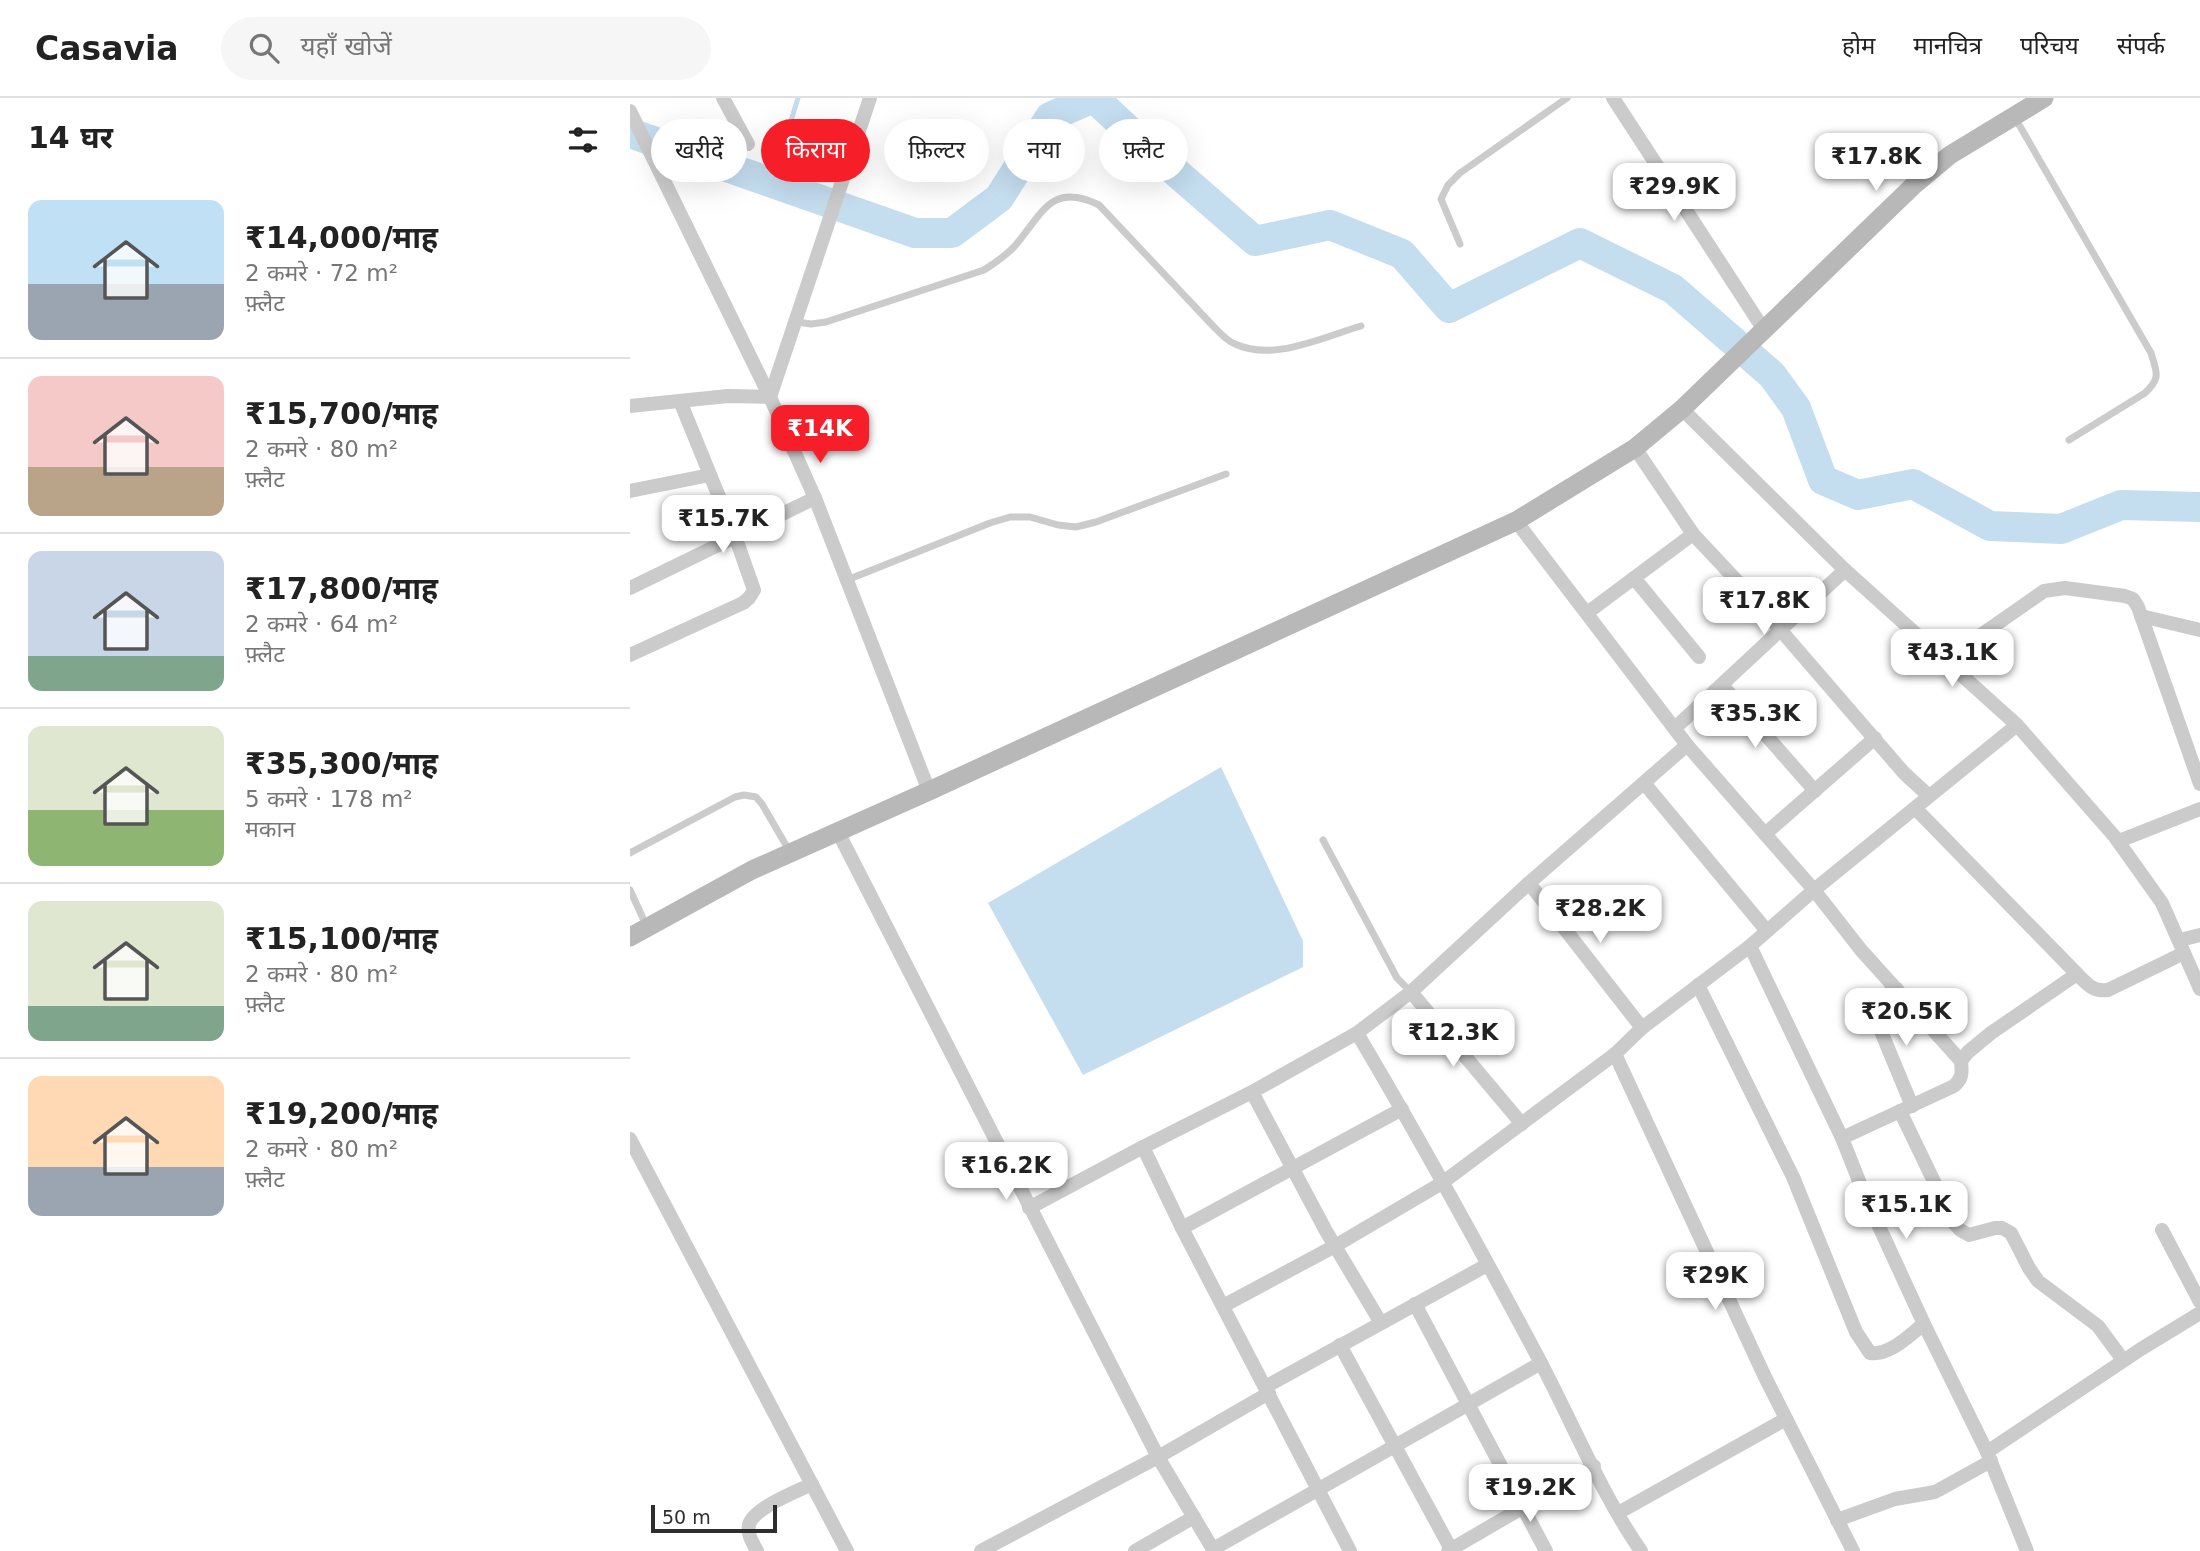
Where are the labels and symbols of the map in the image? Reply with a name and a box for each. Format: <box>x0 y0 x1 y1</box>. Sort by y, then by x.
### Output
pin: ₹17.8K <box>1819 134 1933 193</box>
pin: ₹29.9K <box>1617 164 1731 223</box>
pin: ₹14K <box>779 406 861 465</box>
pin: ₹15.7K <box>666 496 780 555</box>
pin: ₹17.8K <box>1707 578 1821 637</box>
pin: ₹43.1K <box>1895 630 2009 689</box>
pin: ₹35.3K <box>1698 690 1812 750</box>
pin: ₹28.2K <box>1543 886 1657 945</box>
pin: ₹20.5K <box>1849 988 1963 1048</box>
pin: ₹12.3K <box>1396 1010 1510 1069</box>
pin: ₹16.2K <box>949 1142 1063 1202</box>
pin: ₹15.1K <box>1849 1182 1963 1241</box>
pin: ₹29K <box>1674 1252 1756 1312</box>
pin: ₹19.2K <box>1473 1464 1587 1524</box>
scale bar <box>651 1502 777 1534</box>

